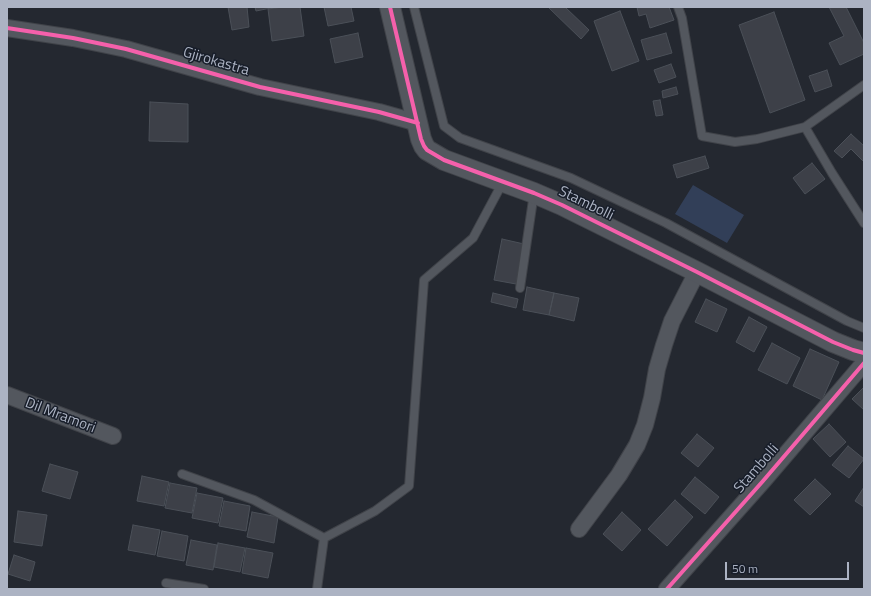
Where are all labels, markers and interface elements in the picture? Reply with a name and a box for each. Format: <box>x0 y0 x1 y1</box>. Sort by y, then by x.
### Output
street label: Gjirokastra <box>181 44 251 80</box>
street label: Stambolli <box>555 183 617 225</box>
street label: Dil Mramori <box>22 394 98 438</box>
street label: Stambolli <box>731 441 783 497</box>
scale bar <box>727 554 851 580</box>
text: 50 m <box>732 559 758 578</box>

